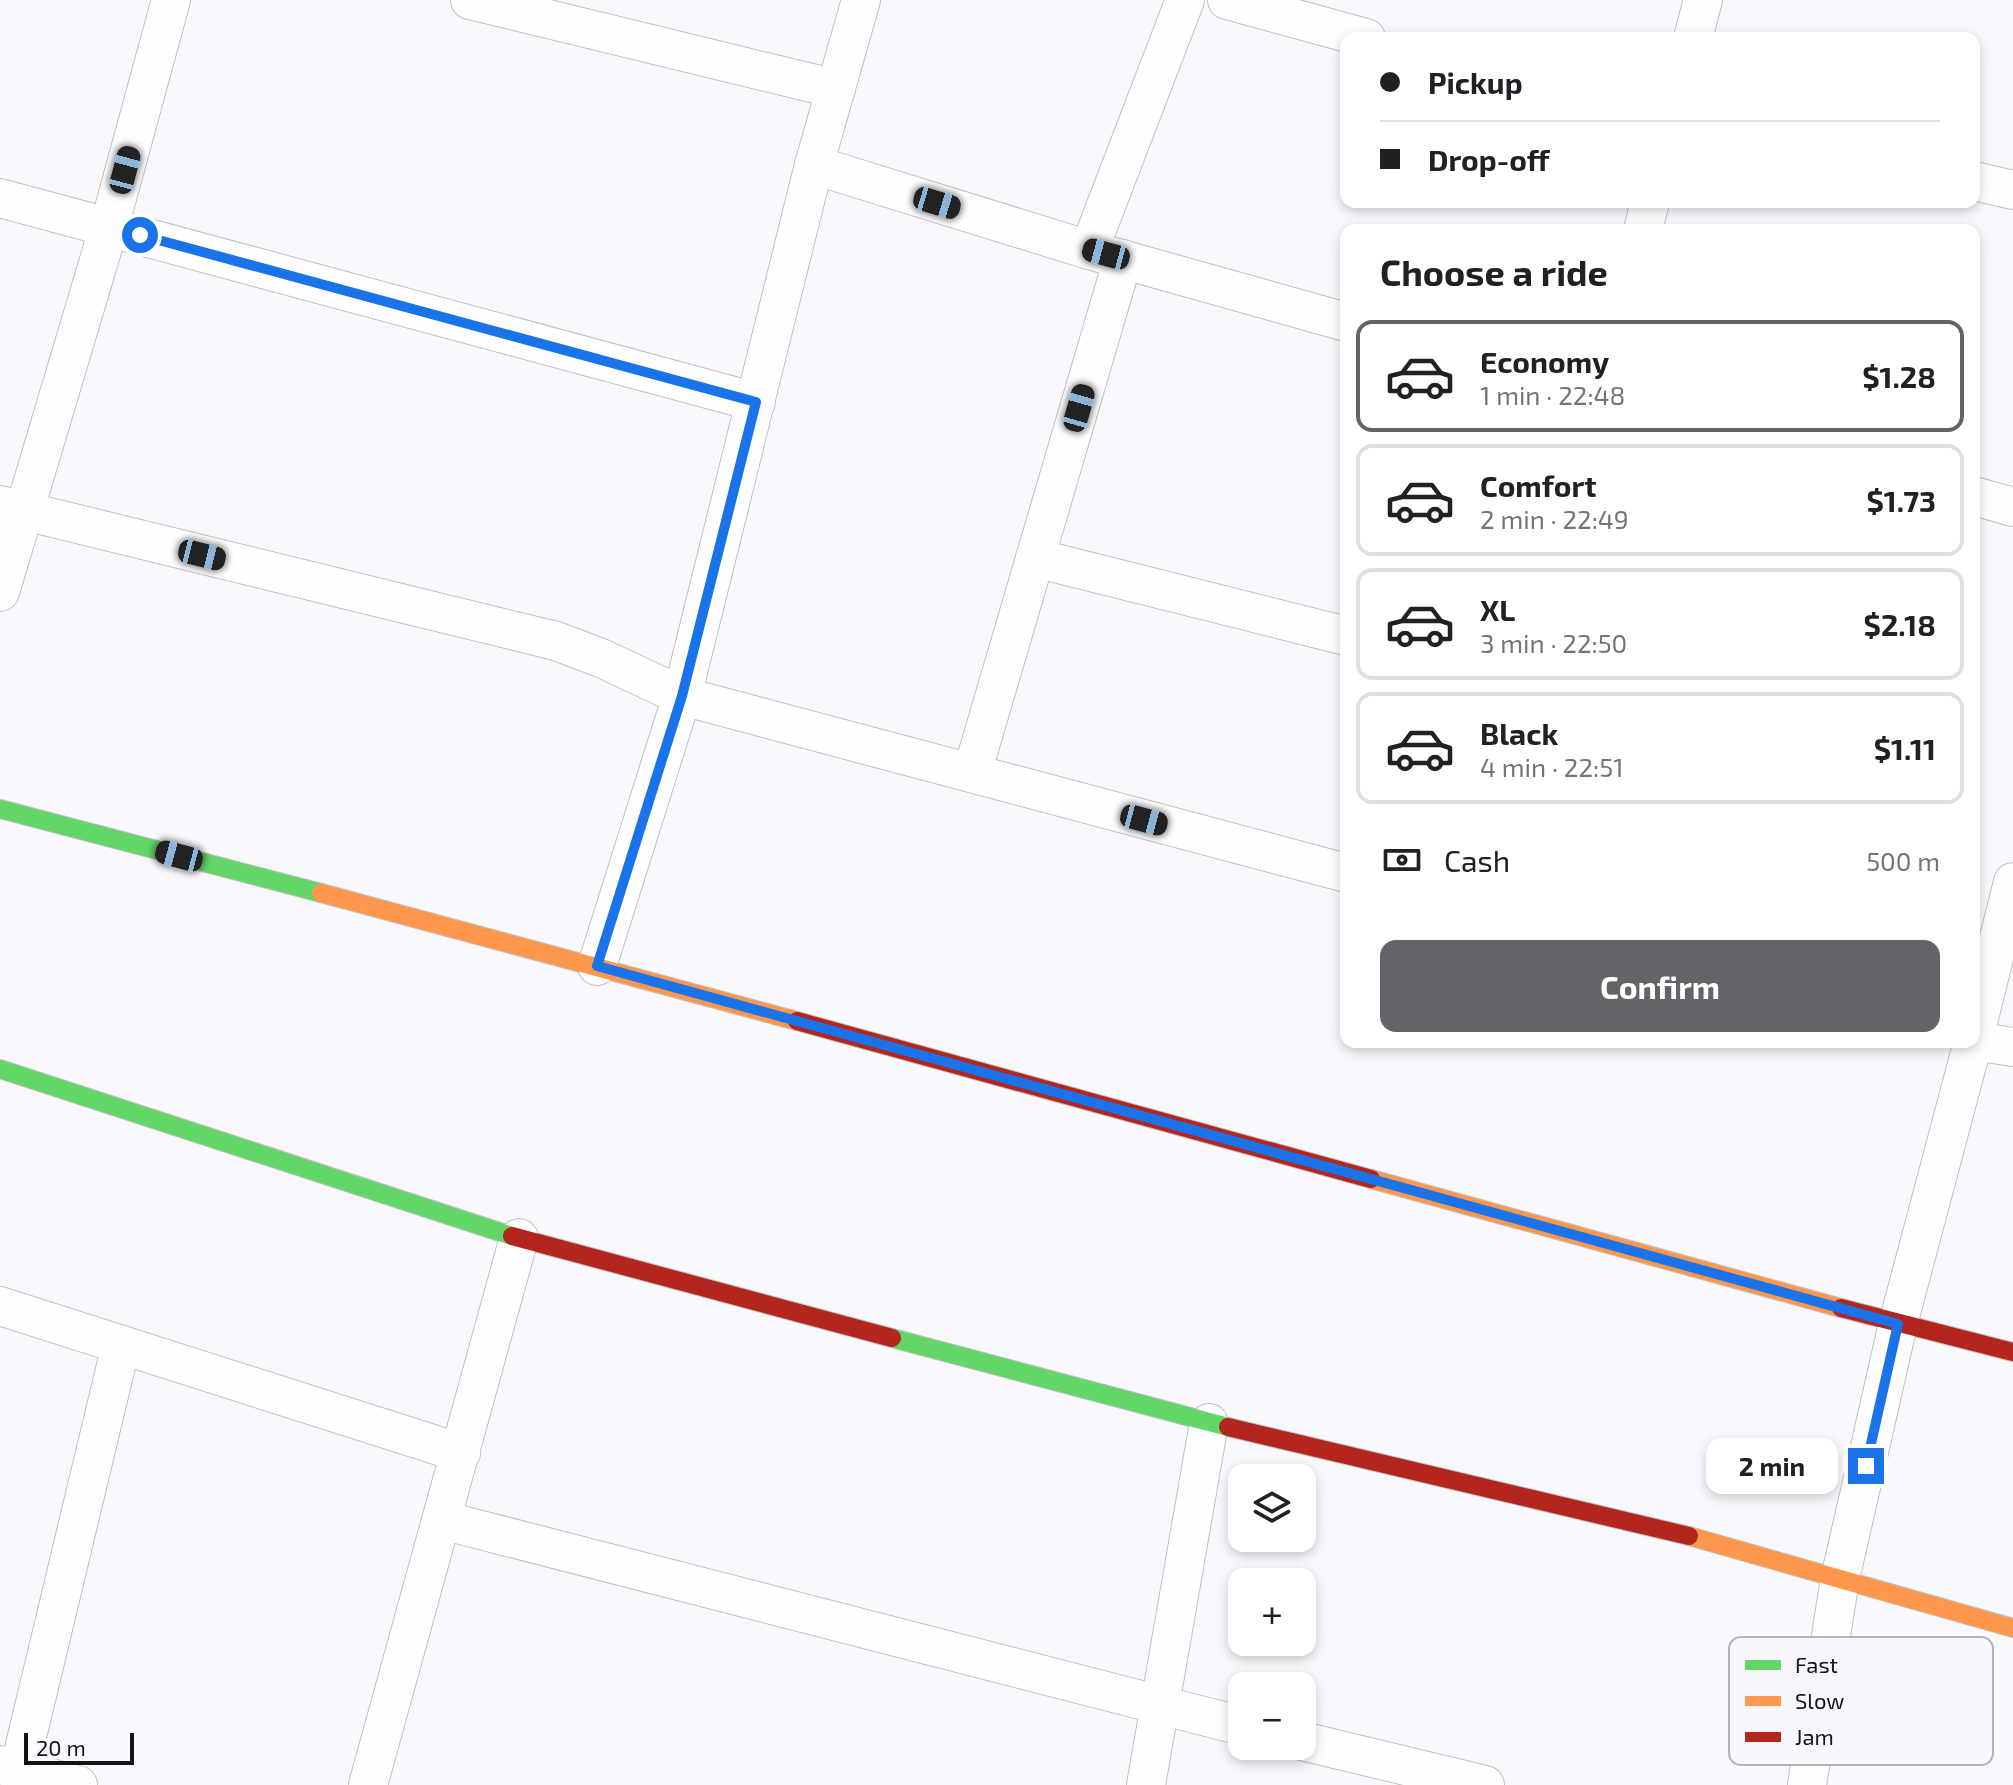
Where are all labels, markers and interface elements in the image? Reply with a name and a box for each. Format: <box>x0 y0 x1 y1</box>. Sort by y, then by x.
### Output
text: Pickup <box>1428 64 1523 100</box>
text: Drop-off <box>1428 141 1550 177</box>
car <box>107 144 143 196</box>
car <box>911 185 963 221</box>
route start <box>122 217 158 253</box>
car <box>1080 236 1132 272</box>
text: Choose a ride <box>1380 250 1608 293</box>
icon: car <box>1384 340 1456 412</box>
text: Economy <box>1480 343 1609 379</box>
text: $1.28 <box>1862 358 1936 394</box>
text: 1 min · 22:48 <box>1480 379 1625 410</box>
car <box>1061 382 1097 434</box>
icon: car <box>1384 464 1456 536</box>
text: Comfort <box>1480 467 1597 503</box>
text: $1.73 <box>1866 482 1936 518</box>
text: 2 min · 22:49 <box>1480 503 1629 534</box>
car <box>176 538 228 572</box>
icon: car <box>1384 588 1456 660</box>
text: XL <box>1480 591 1515 627</box>
text: $2.18 <box>1864 606 1936 642</box>
text: 3 min · 22:50 <box>1480 627 1627 658</box>
icon: car <box>1384 712 1456 784</box>
text: Black <box>1480 715 1558 751</box>
text: $1.11 <box>1874 730 1936 766</box>
text: 4 min · 22:51 <box>1480 751 1624 782</box>
car <box>1118 802 1170 838</box>
car <box>153 838 205 874</box>
icon: cash <box>1380 838 1424 882</box>
text: Cash <box>1444 842 1510 878</box>
text: 500 m <box>1866 845 1940 876</box>
button: Confirm <box>1380 940 1940 1032</box>
callout: 2 min <box>1706 1438 1838 1494</box>
route end <box>1848 1448 1884 1484</box>
text: 2 min <box>1739 1450 1805 1481</box>
map controls <box>1228 1464 1316 1760</box>
button: layers <box>1228 1464 1316 1552</box>
button: + <box>1228 1568 1316 1656</box>
legend <box>1729 1637 1993 1765</box>
text: Fast <box>1795 1651 1838 1677</box>
button: − <box>1228 1672 1316 1760</box>
text: Slow <box>1795 1687 1844 1713</box>
text: Jam <box>1795 1723 1834 1749</box>
scale bar <box>24 1729 134 1765</box>
text: 20 m <box>36 1734 86 1760</box>

